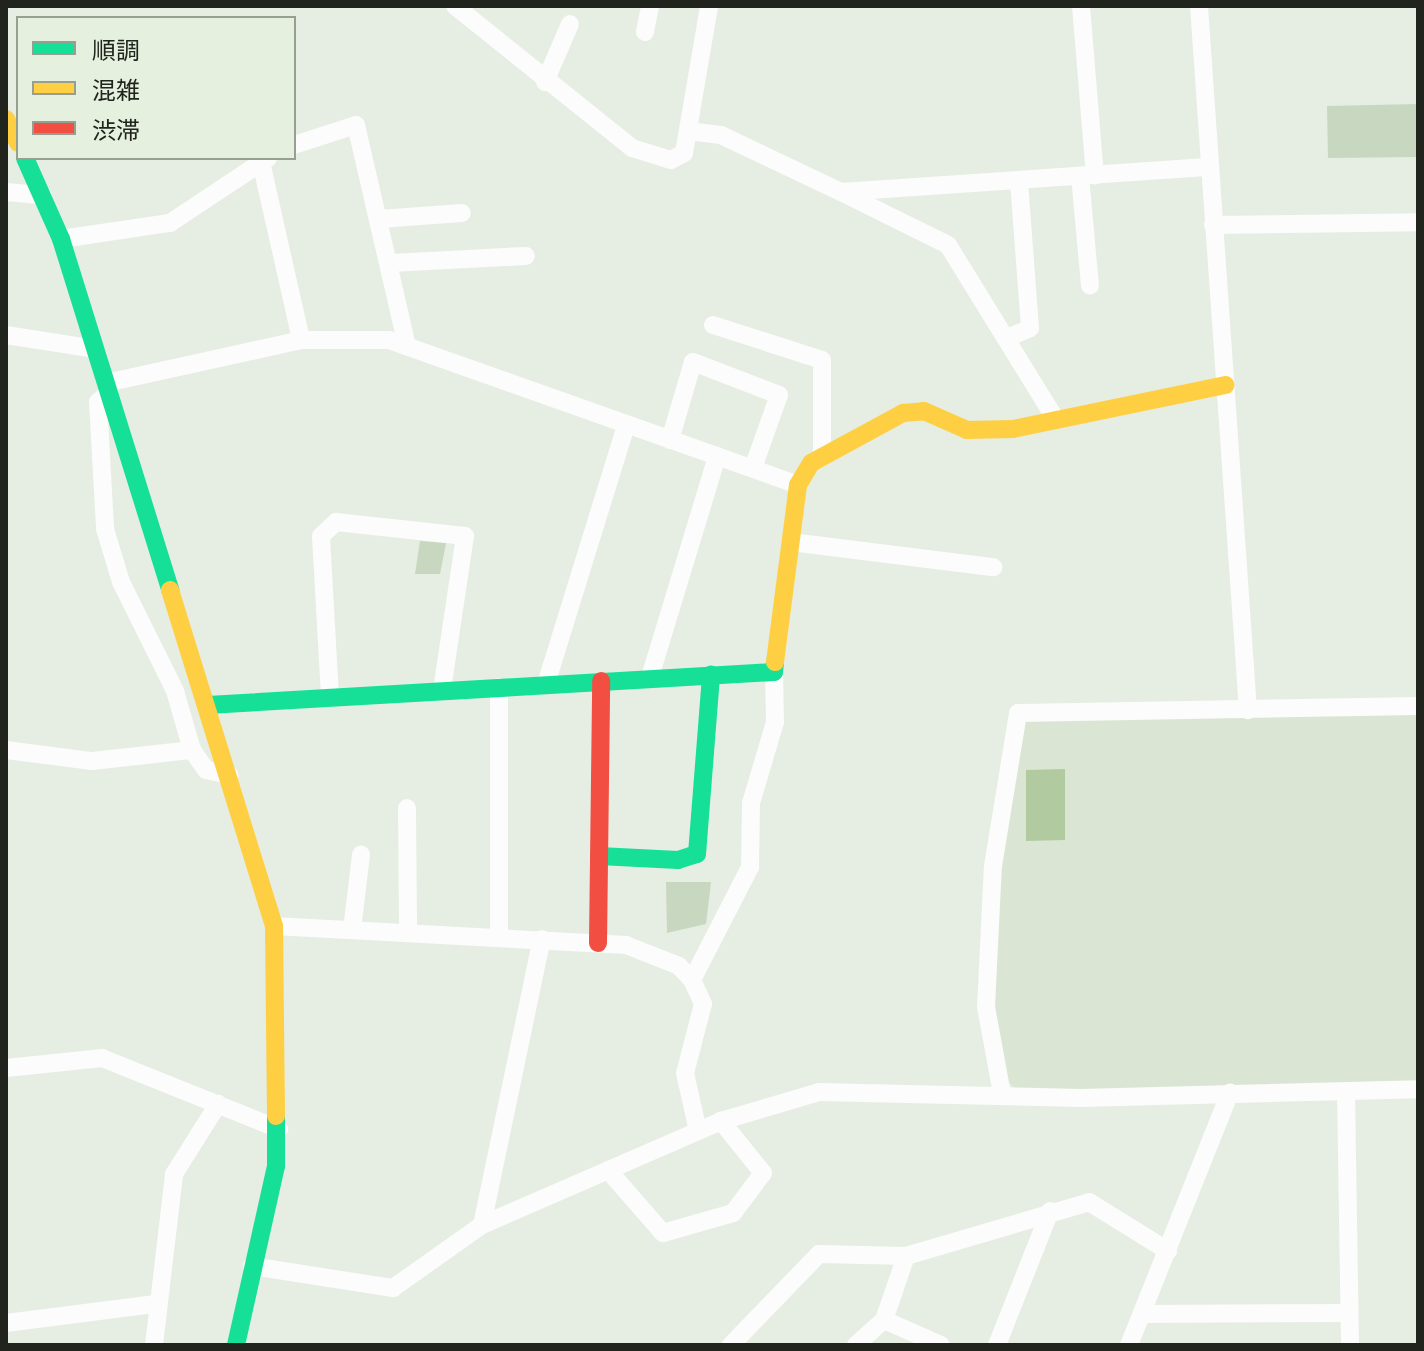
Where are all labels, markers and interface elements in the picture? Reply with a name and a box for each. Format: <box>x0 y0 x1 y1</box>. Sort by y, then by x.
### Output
legend <box>16 16 296 160</box>
text: 順調 <box>92 36 140 66</box>
text: 混雑 <box>92 76 140 106</box>
text: 渋滞 <box>92 116 140 146</box>

